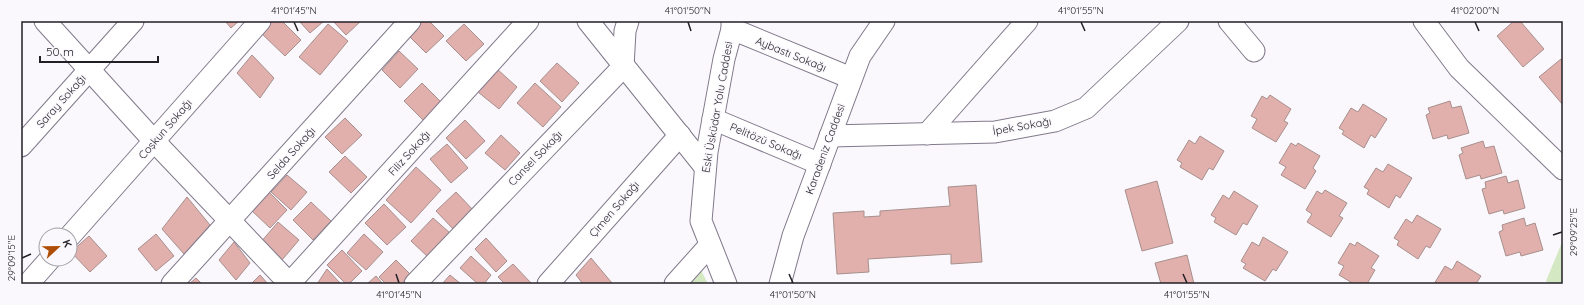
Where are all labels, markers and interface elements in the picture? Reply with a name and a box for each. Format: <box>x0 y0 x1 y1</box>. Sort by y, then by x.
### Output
text: 41°01'45"N <box>271 4 317 17</box>
text: 41°01'50"N <box>665 4 711 17</box>
text: 41°01'55"N <box>1058 4 1104 17</box>
text: 41°02'00"N <box>1451 4 1499 17</box>
street label: Aybastı Sokağı <box>754 33 828 75</box>
scale bar <box>40 38 158 64</box>
street label: Eski Üsküdar Yolu Caddesi <box>699 40 735 174</box>
text: 50 m <box>46 44 74 59</box>
street label: Saray Sokağı <box>33 71 89 131</box>
street label: Coşkun Sokağı <box>135 96 195 162</box>
street label: Karadeniz Caddesi <box>802 102 848 196</box>
street label: İpek Sokağı <box>992 114 1052 138</box>
street label: Pelitözü Sokağı <box>728 120 804 162</box>
street label: Selda Sokağı <box>264 124 318 182</box>
street label: Filiz Sokağı <box>385 127 433 179</box>
street label: Cansel Sokağı <box>505 127 565 189</box>
street label: Çimen Sokağı <box>586 178 642 240</box>
text: 29°09'25"E <box>1567 207 1580 256</box>
north arrow <box>38 227 78 267</box>
text: 29°09'15"E <box>5 234 18 281</box>
text: K <box>59 237 75 249</box>
text: 41°01'45"N <box>376 288 422 301</box>
text: 41°01'50"N <box>770 288 816 301</box>
text: 41°01'55"N <box>1164 288 1210 301</box>

